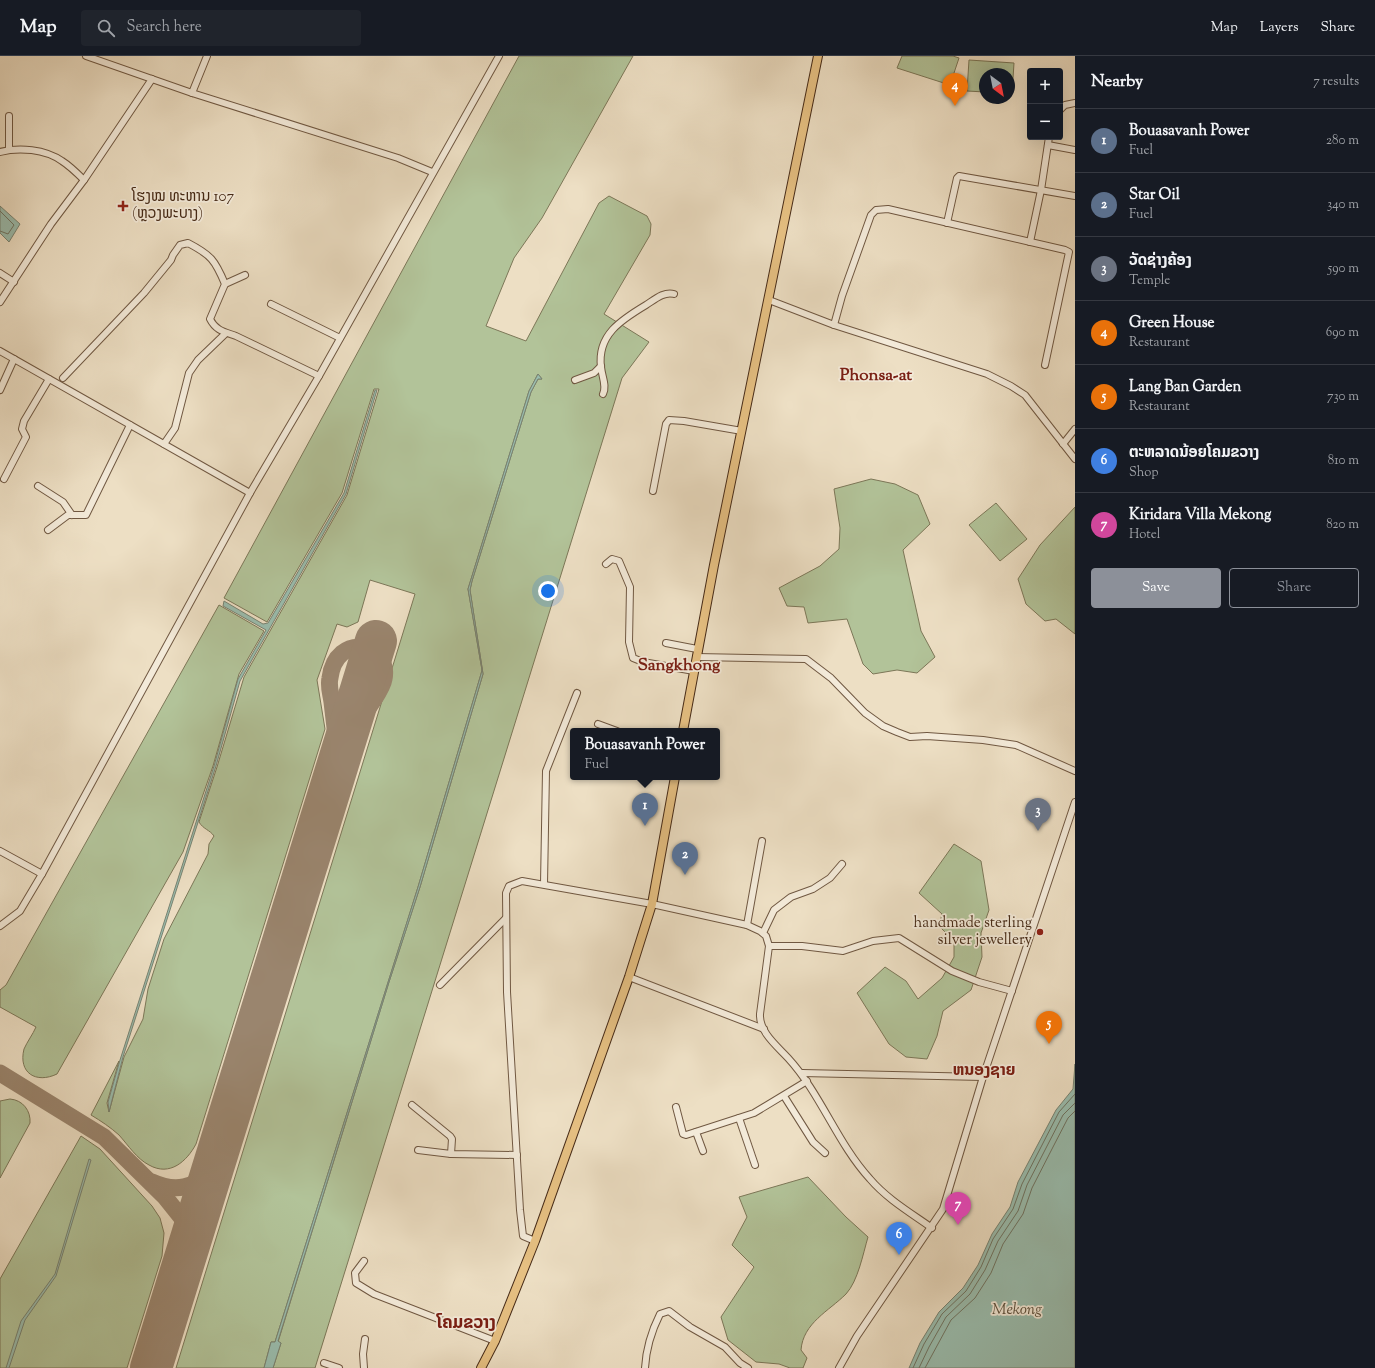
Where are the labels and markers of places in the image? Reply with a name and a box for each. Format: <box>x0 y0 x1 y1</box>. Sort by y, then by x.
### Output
pin: 4 <box>942 73 968 106</box>
place label: ໂຮງໝ ທະຫານ 107 (ຫຼວງພະບາງ) <box>131 187 234 225</box>
marker: ໂຮງໝ ທະຫານ 107 (ຫຼວງພະບາງ) <box>117 200 129 212</box>
pin: 1 <box>632 793 658 826</box>
pin: 3 <box>1025 798 1051 831</box>
pin: 2 <box>672 842 698 875</box>
place label: handmade sterling silver jewellery <box>913 913 1033 951</box>
marker: handmade sterling silver jewellery <box>1035 927 1045 937</box>
pin: 5 <box>1036 1011 1062 1044</box>
pin: 7 <box>945 1192 971 1225</box>
pin: 6 <box>886 1222 912 1255</box>

